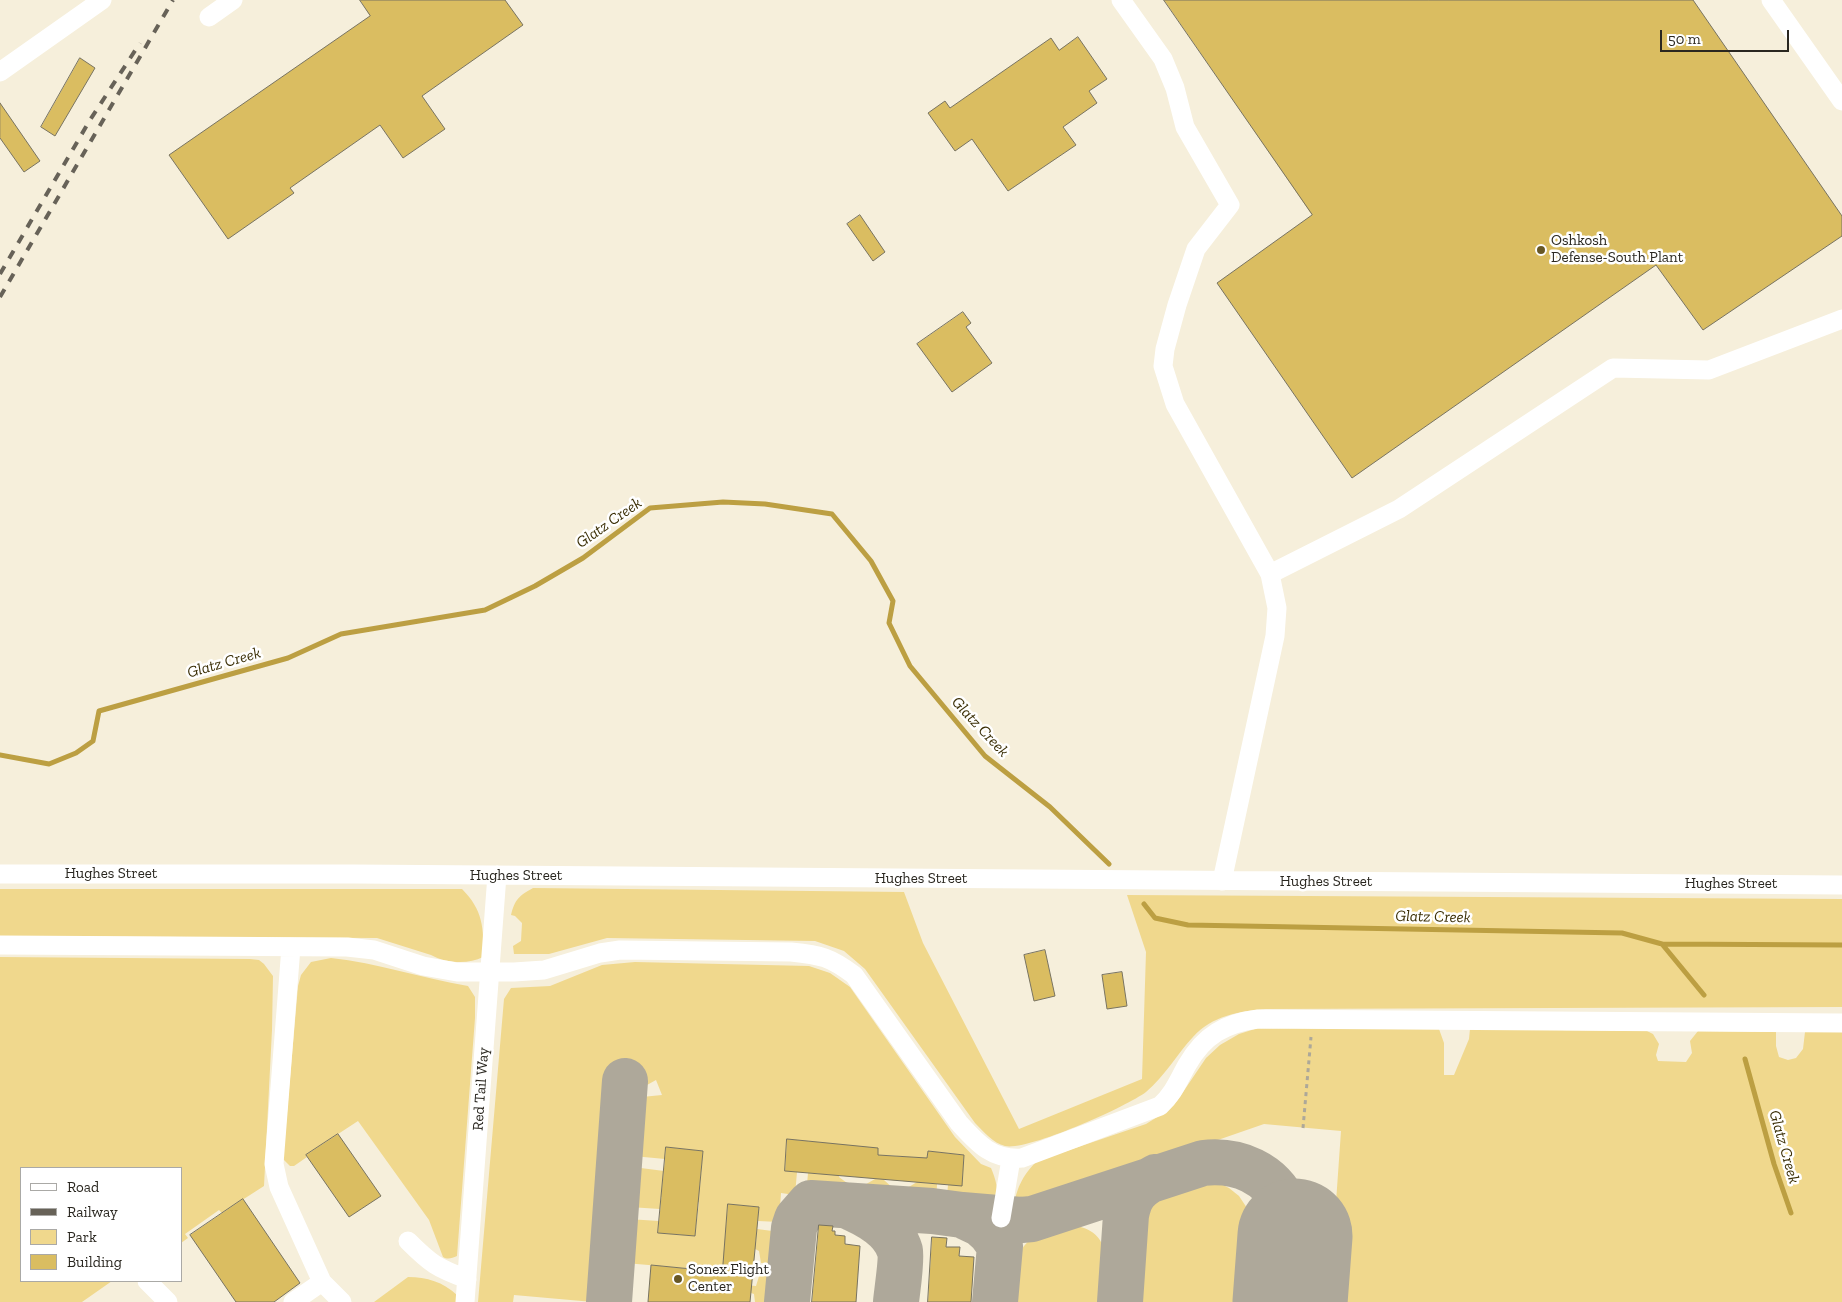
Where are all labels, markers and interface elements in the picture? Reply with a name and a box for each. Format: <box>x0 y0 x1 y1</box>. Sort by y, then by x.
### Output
scale bar <box>1662 20 1791 52</box>
text: 50 m <box>1668 30 1701 48</box>
place label: Oshkosh Defense-South Plant <box>1551 232 1683 267</box>
marker: Oshkosh Defense-South Plant <box>1535 244 1547 256</box>
water label: Glatz Creek <box>573 493 645 553</box>
water label: Glatz Creek <box>185 643 263 683</box>
water label: Glatz Creek <box>947 693 1013 761</box>
street label: Hughes Street <box>65 865 157 883</box>
street label: Hughes Street <box>470 867 562 885</box>
street label: Hughes Street <box>875 870 967 888</box>
street label: Hughes Street <box>1280 873 1372 891</box>
street label: Hughes Street <box>1685 875 1777 893</box>
water label: Glatz Creek <box>1395 907 1471 927</box>
street label: Red Tail Way <box>469 1047 493 1131</box>
water label: Glatz Creek <box>1764 1108 1804 1186</box>
legend <box>20 1167 182 1282</box>
text: Road <box>67 1178 99 1196</box>
text: Railway <box>67 1203 118 1221</box>
text: Park <box>67 1228 97 1246</box>
text: Building <box>67 1253 122 1271</box>
place label: Sonex Flight Center <box>688 1261 769 1296</box>
marker: Sonex Flight Center <box>672 1273 684 1285</box>

